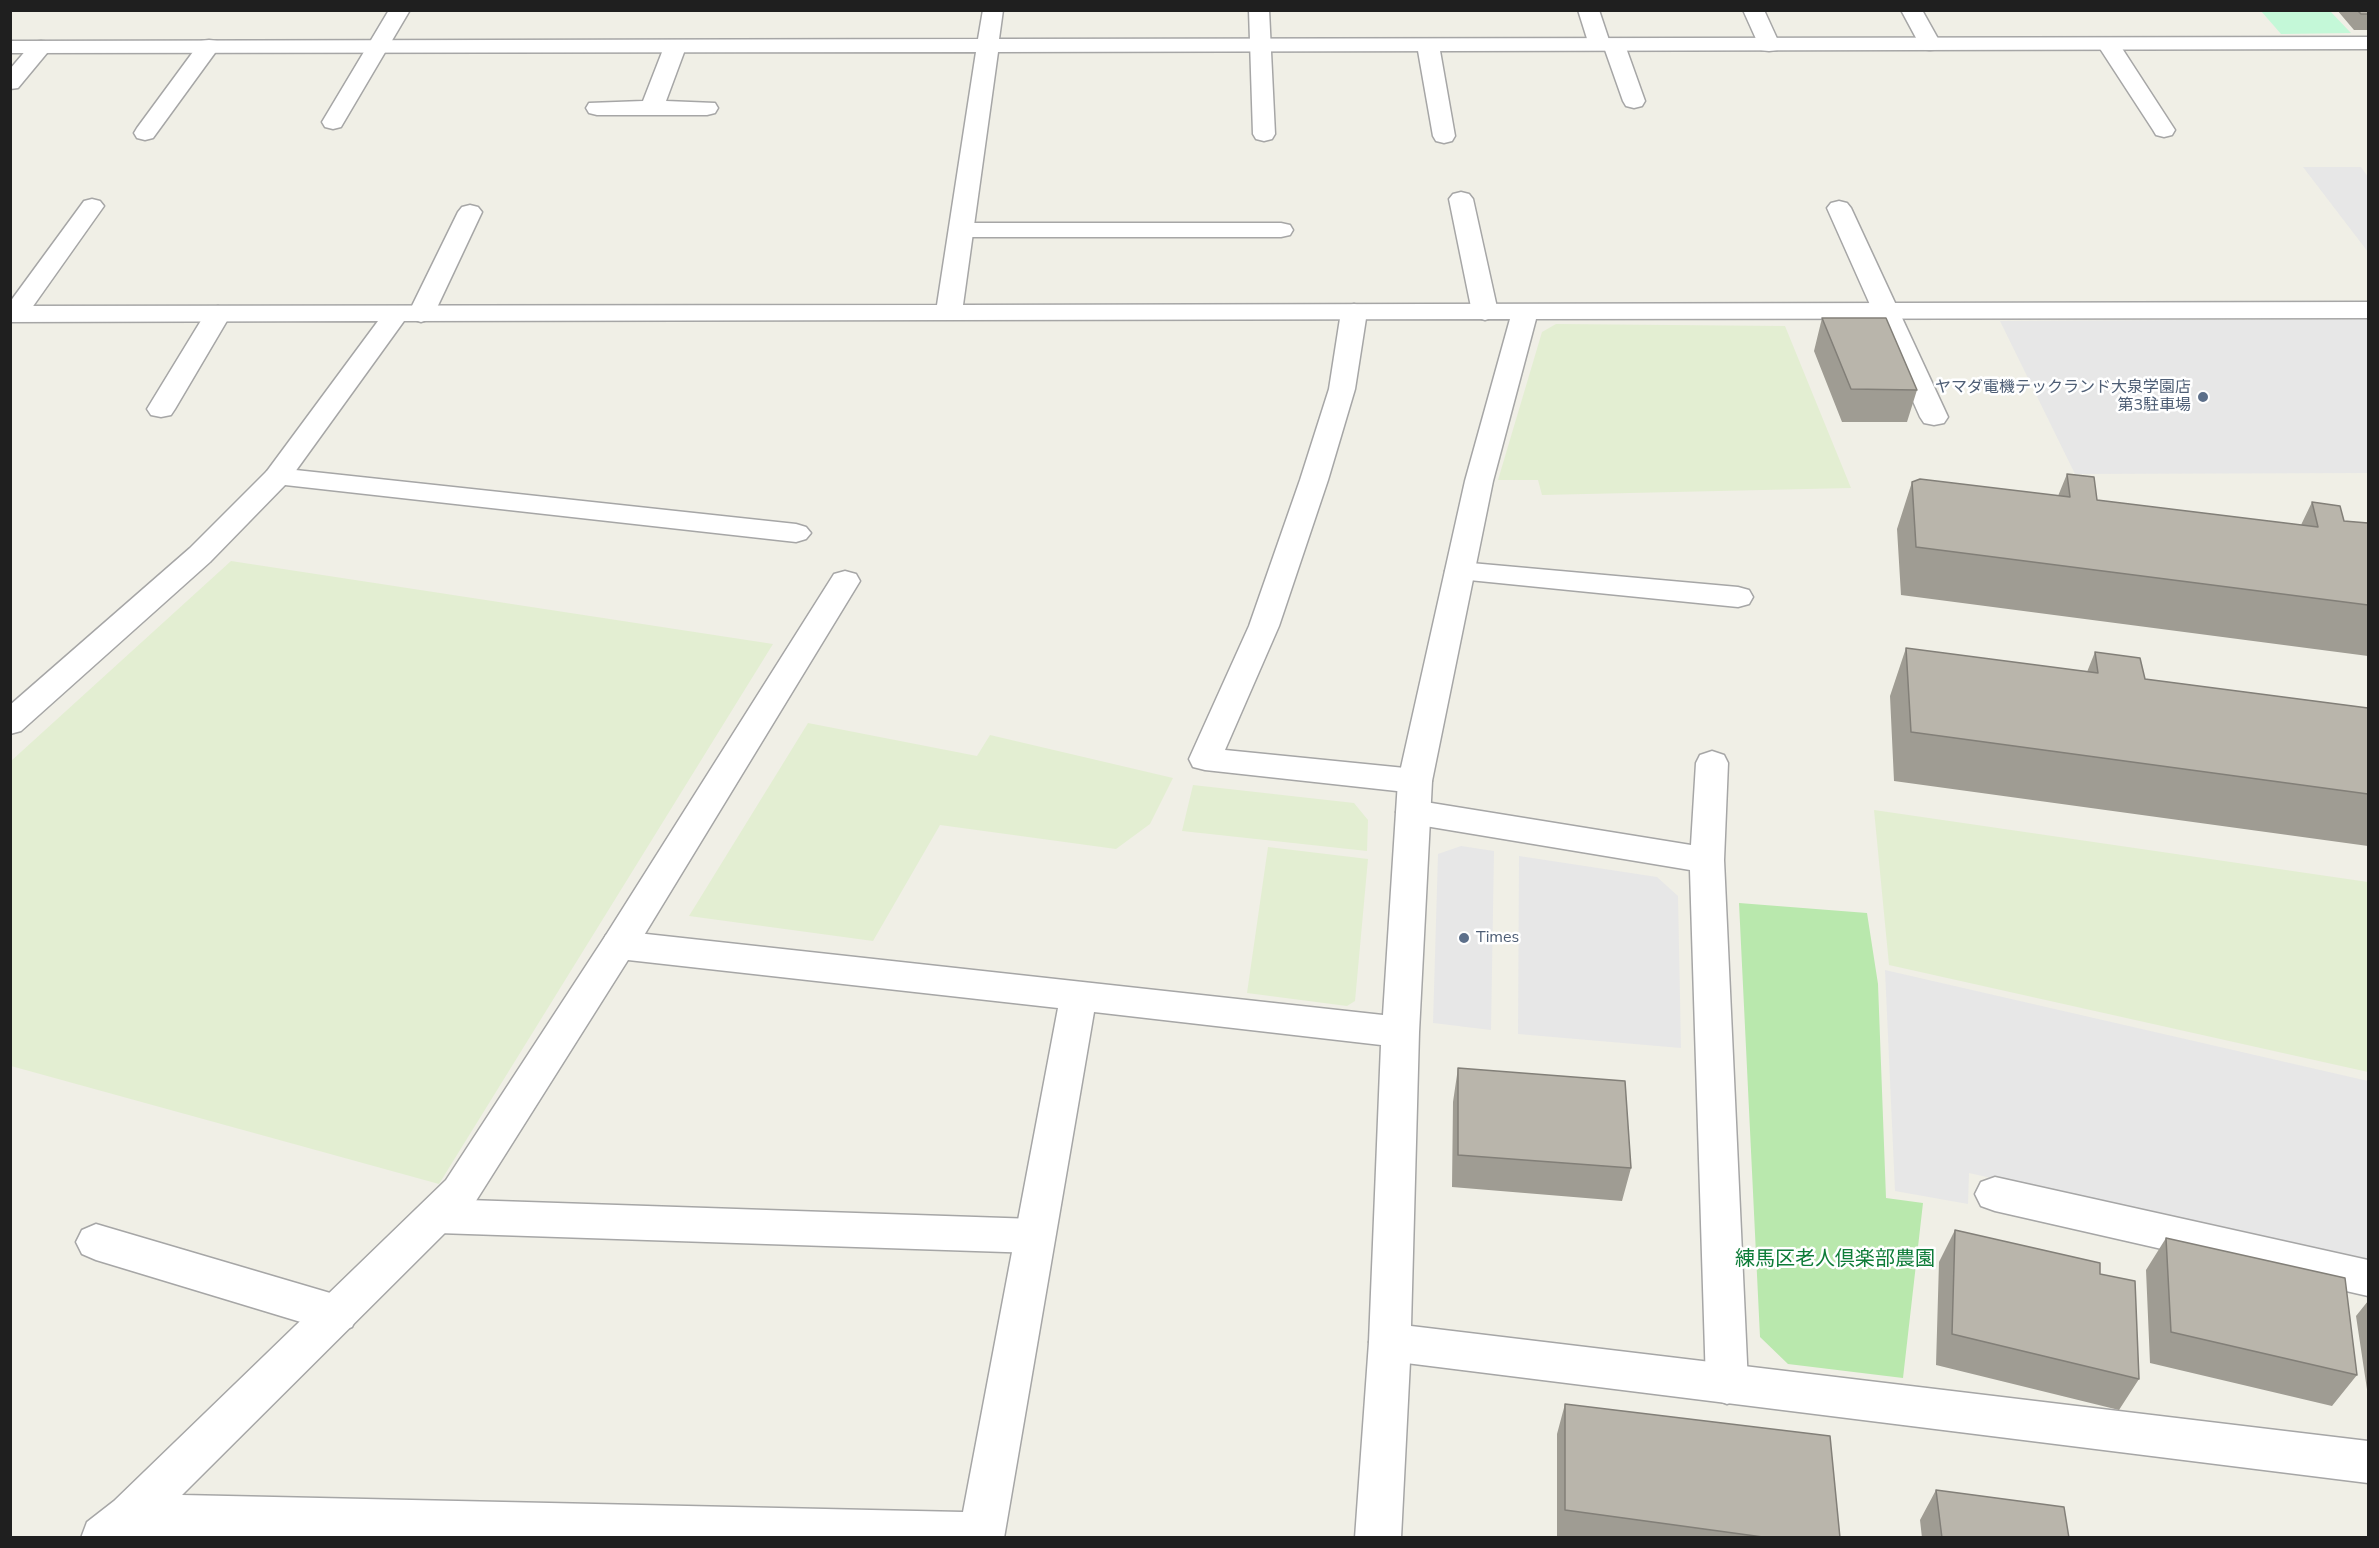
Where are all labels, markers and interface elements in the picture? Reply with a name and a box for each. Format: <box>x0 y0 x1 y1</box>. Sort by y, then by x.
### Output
place label: ヤマダ電機テックランド大泉学園店 第3駐車場 <box>1935 378 2191 416</box>
marker: ヤマダ電機テックランド大泉学園店 第3駐車場 <box>2196 390 2210 404</box>
place label: Times <box>1476 928 1519 948</box>
marker: Times <box>1457 931 1471 945</box>
park label: 練馬区老人倶楽部農園 <box>1735 1248 1935 1272</box>

